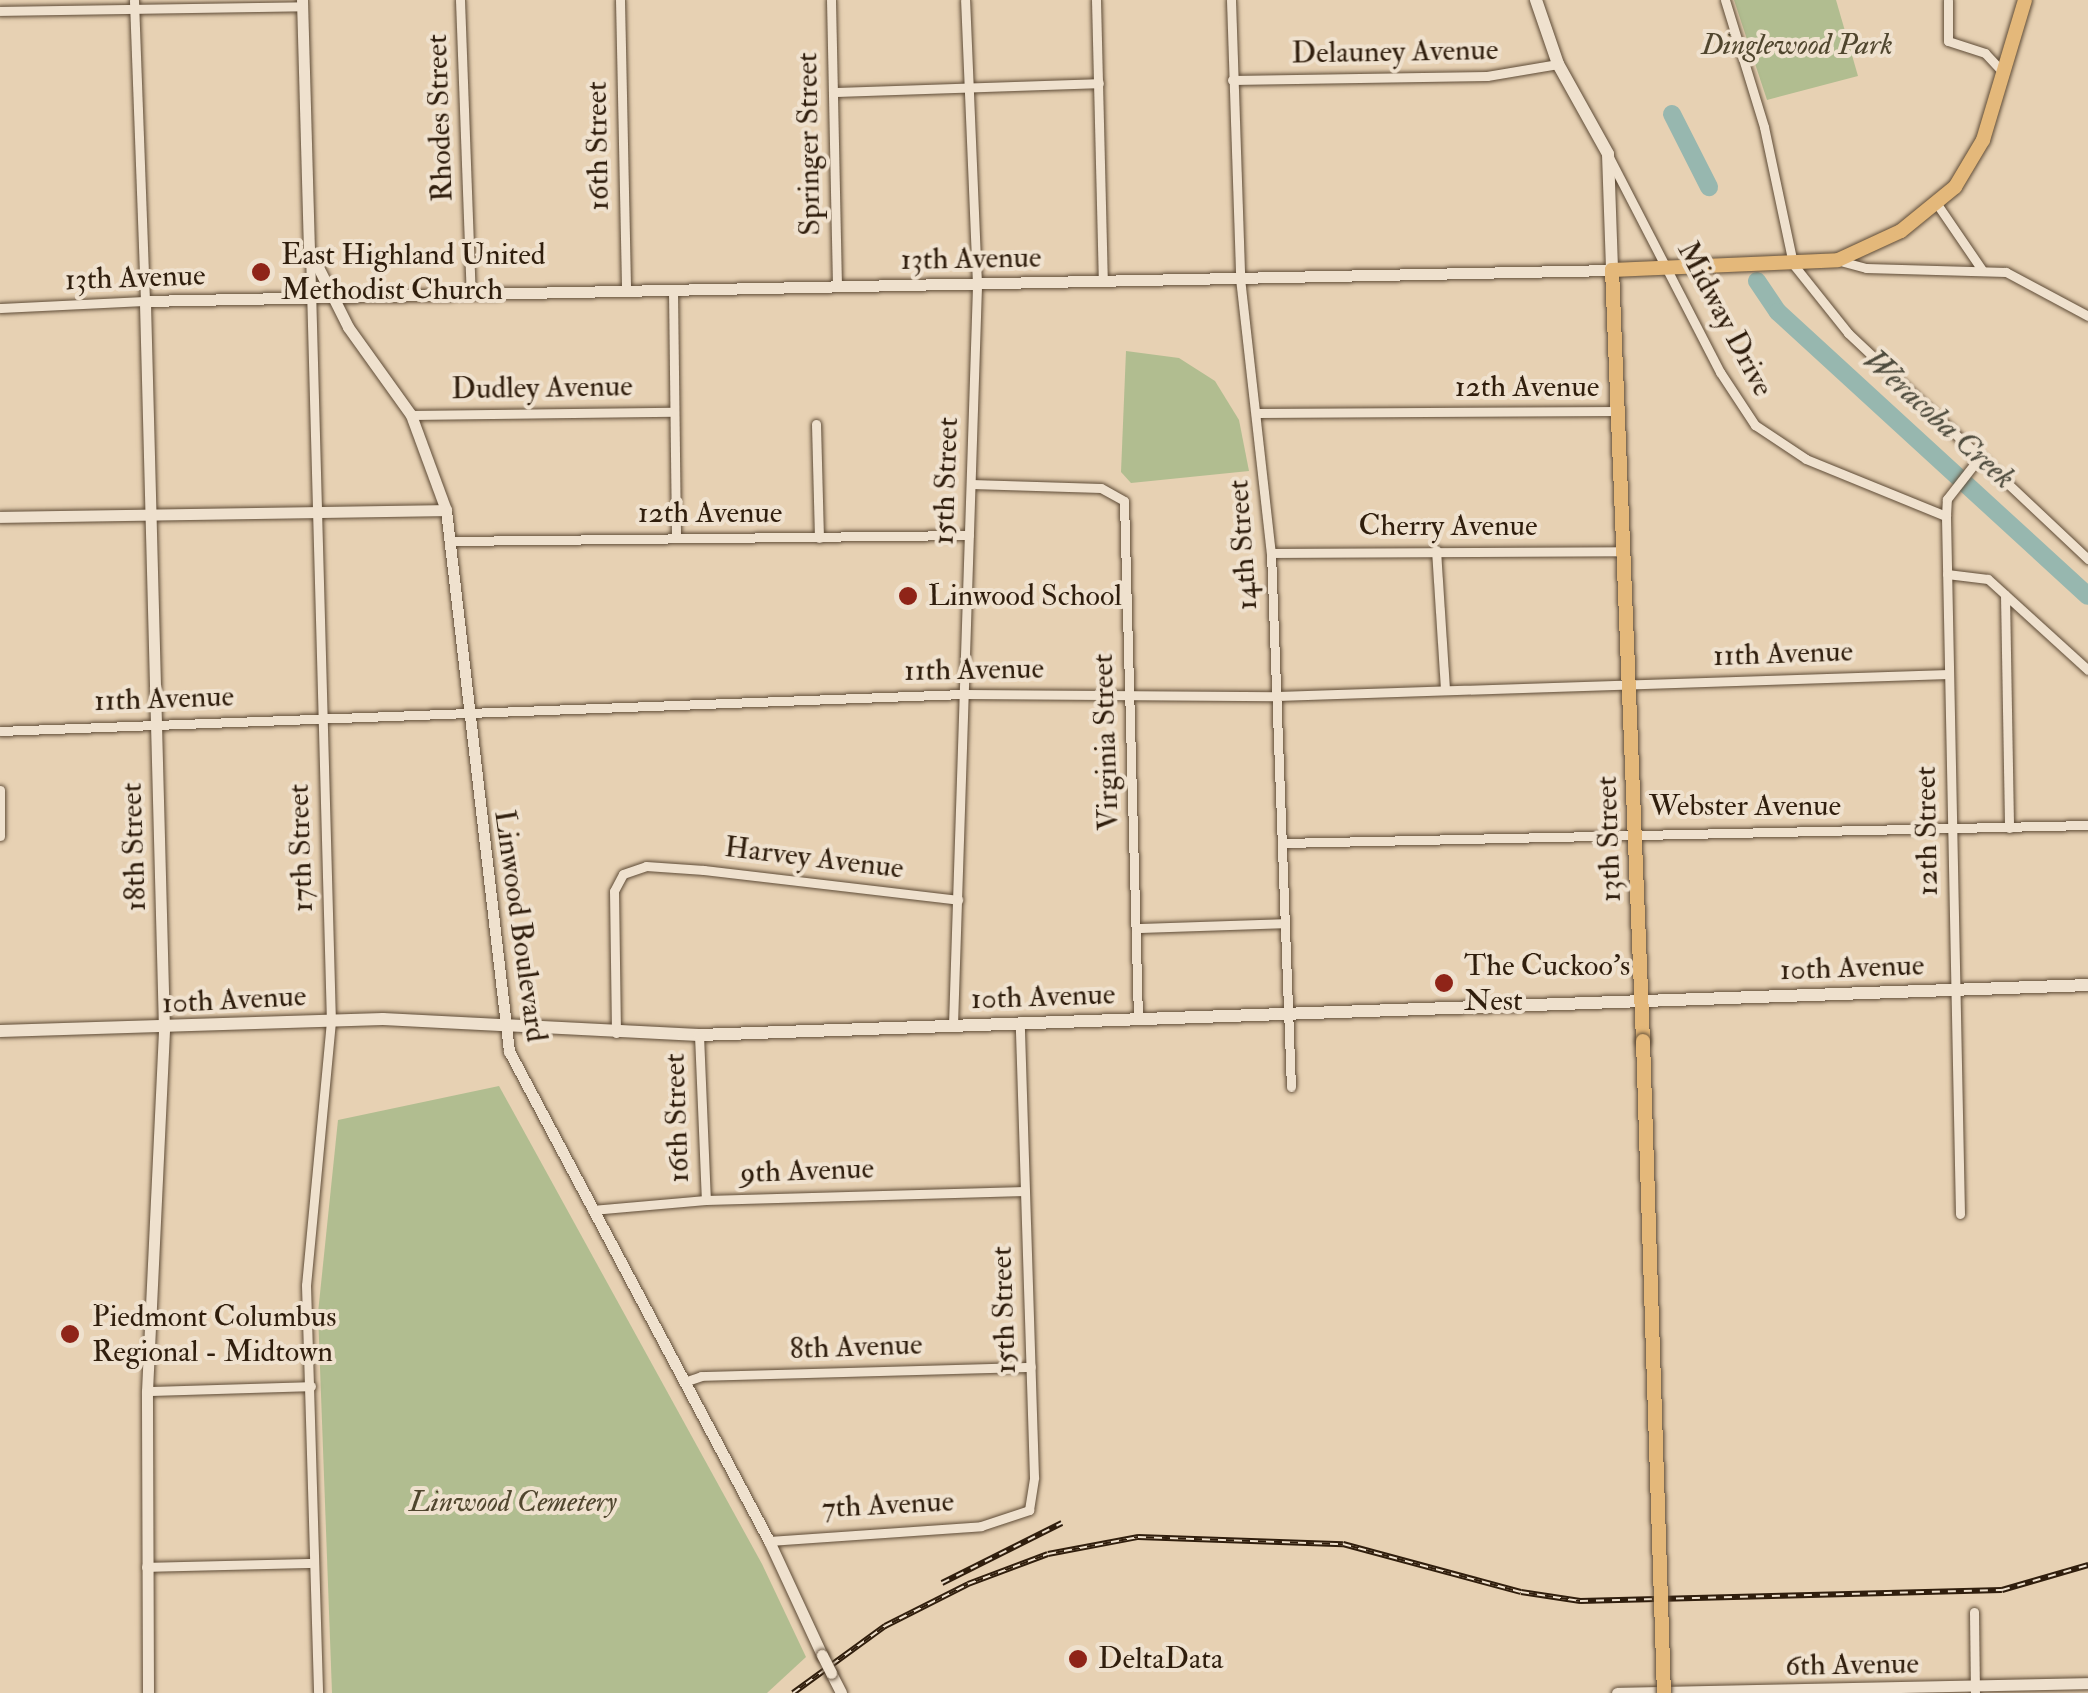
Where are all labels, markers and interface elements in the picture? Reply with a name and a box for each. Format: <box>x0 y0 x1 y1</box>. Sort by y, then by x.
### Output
park label: Dinglewood Park <box>1701 27 1893 63</box>
street label: Delauney Avenue <box>1291 32 1499 72</box>
street label: Rhodes Street <box>419 33 461 203</box>
street label: Springer Street <box>789 52 829 236</box>
street label: 16th Street <box>579 81 617 211</box>
street label: Midway Drive <box>1669 235 1781 403</box>
place label: East Highland United Methodist Church <box>281 237 546 308</box>
street label: 13th Avenue <box>900 240 1042 278</box>
street label: 13th Avenue <box>64 258 206 298</box>
marker: East Highland United Methodist Church <box>250 261 272 283</box>
water label: Weracoba Creek <box>1855 341 2023 497</box>
street label: Dudley Avenue <box>451 368 633 408</box>
street label: 12th Avenue <box>1455 369 1599 405</box>
street label: 15th Street <box>926 416 966 546</box>
street label: 14th Street <box>1220 478 1266 612</box>
street label: 12th Avenue <box>638 495 782 531</box>
street label: Cherry Avenue <box>1359 508 1537 544</box>
place label: Linwood School <box>928 578 1122 614</box>
marker: Linwood School <box>897 585 919 607</box>
street label: 11th Avenue <box>1712 634 1854 674</box>
street label: 11th Avenue <box>904 651 1044 689</box>
street label: Virginia Street <box>1085 653 1127 831</box>
street label: 11th Avenue <box>93 679 235 719</box>
street label: 12th Street <box>1908 766 1946 896</box>
street label: 13th Street <box>1589 775 1629 903</box>
street label: 18th Street <box>114 782 154 912</box>
street label: 17th Street <box>281 783 321 913</box>
street label: Webster Avenue <box>1649 788 1841 824</box>
street label: Linwood Boulevard <box>486 808 554 1044</box>
street label: Harvey Avenue <box>722 829 906 887</box>
street label: 10th Avenue <box>1779 947 1925 989</box>
place label: The Cuckoo’s Nest <box>1464 948 1630 1018</box>
marker: The Cuckoo’s Nest <box>1433 972 1455 994</box>
street label: 10th Avenue <box>970 976 1116 1018</box>
street label: 10th Avenue <box>161 978 307 1022</box>
street label: 16th Street <box>657 1053 697 1183</box>
street label: 9th Avenue <box>739 1151 875 1191</box>
street label: 15th Street <box>984 1245 1024 1375</box>
place label: Piedmont Columbus Regional - Midtown <box>92 1299 336 1370</box>
marker: Piedmont Columbus Regional - Midtown <box>57 1321 83 1347</box>
street label: 8th Avenue <box>789 1327 923 1367</box>
park label: Linwood Cemetery <box>409 1484 617 1520</box>
street label: 7th Avenue <box>821 1484 955 1526</box>
place label: DeltaData <box>1098 1641 1223 1677</box>
street label: 6th Avenue <box>1785 1646 1919 1684</box>
marker: DeltaData <box>1067 1648 1089 1670</box>

